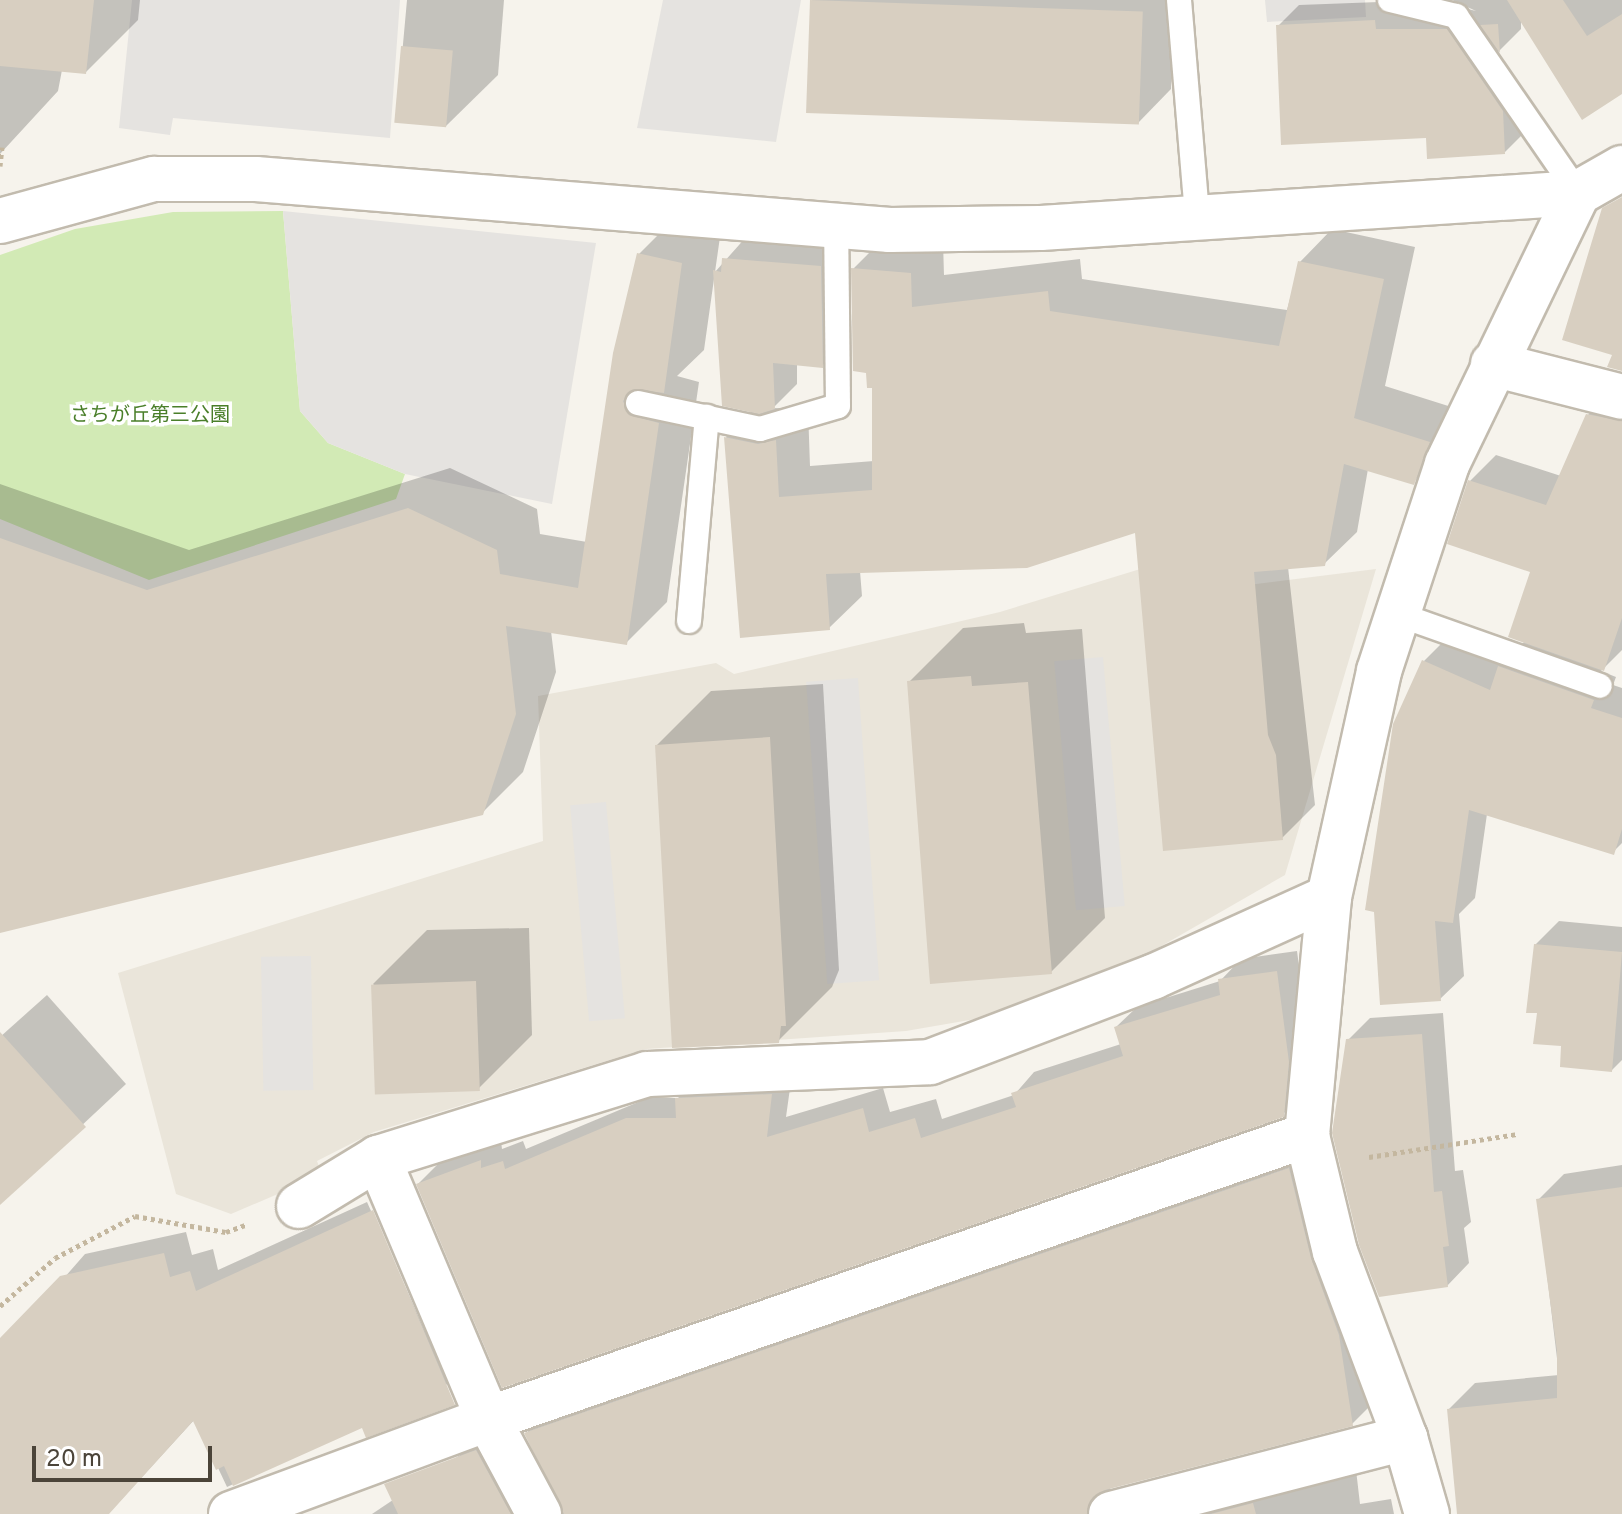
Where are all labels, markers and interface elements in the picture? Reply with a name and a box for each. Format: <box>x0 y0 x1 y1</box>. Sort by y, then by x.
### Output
park label: さちが丘第三公園 <box>70 404 230 428</box>
scale bar <box>36 1430 216 1480</box>
text: 20 m <box>46 1445 102 1475</box>

